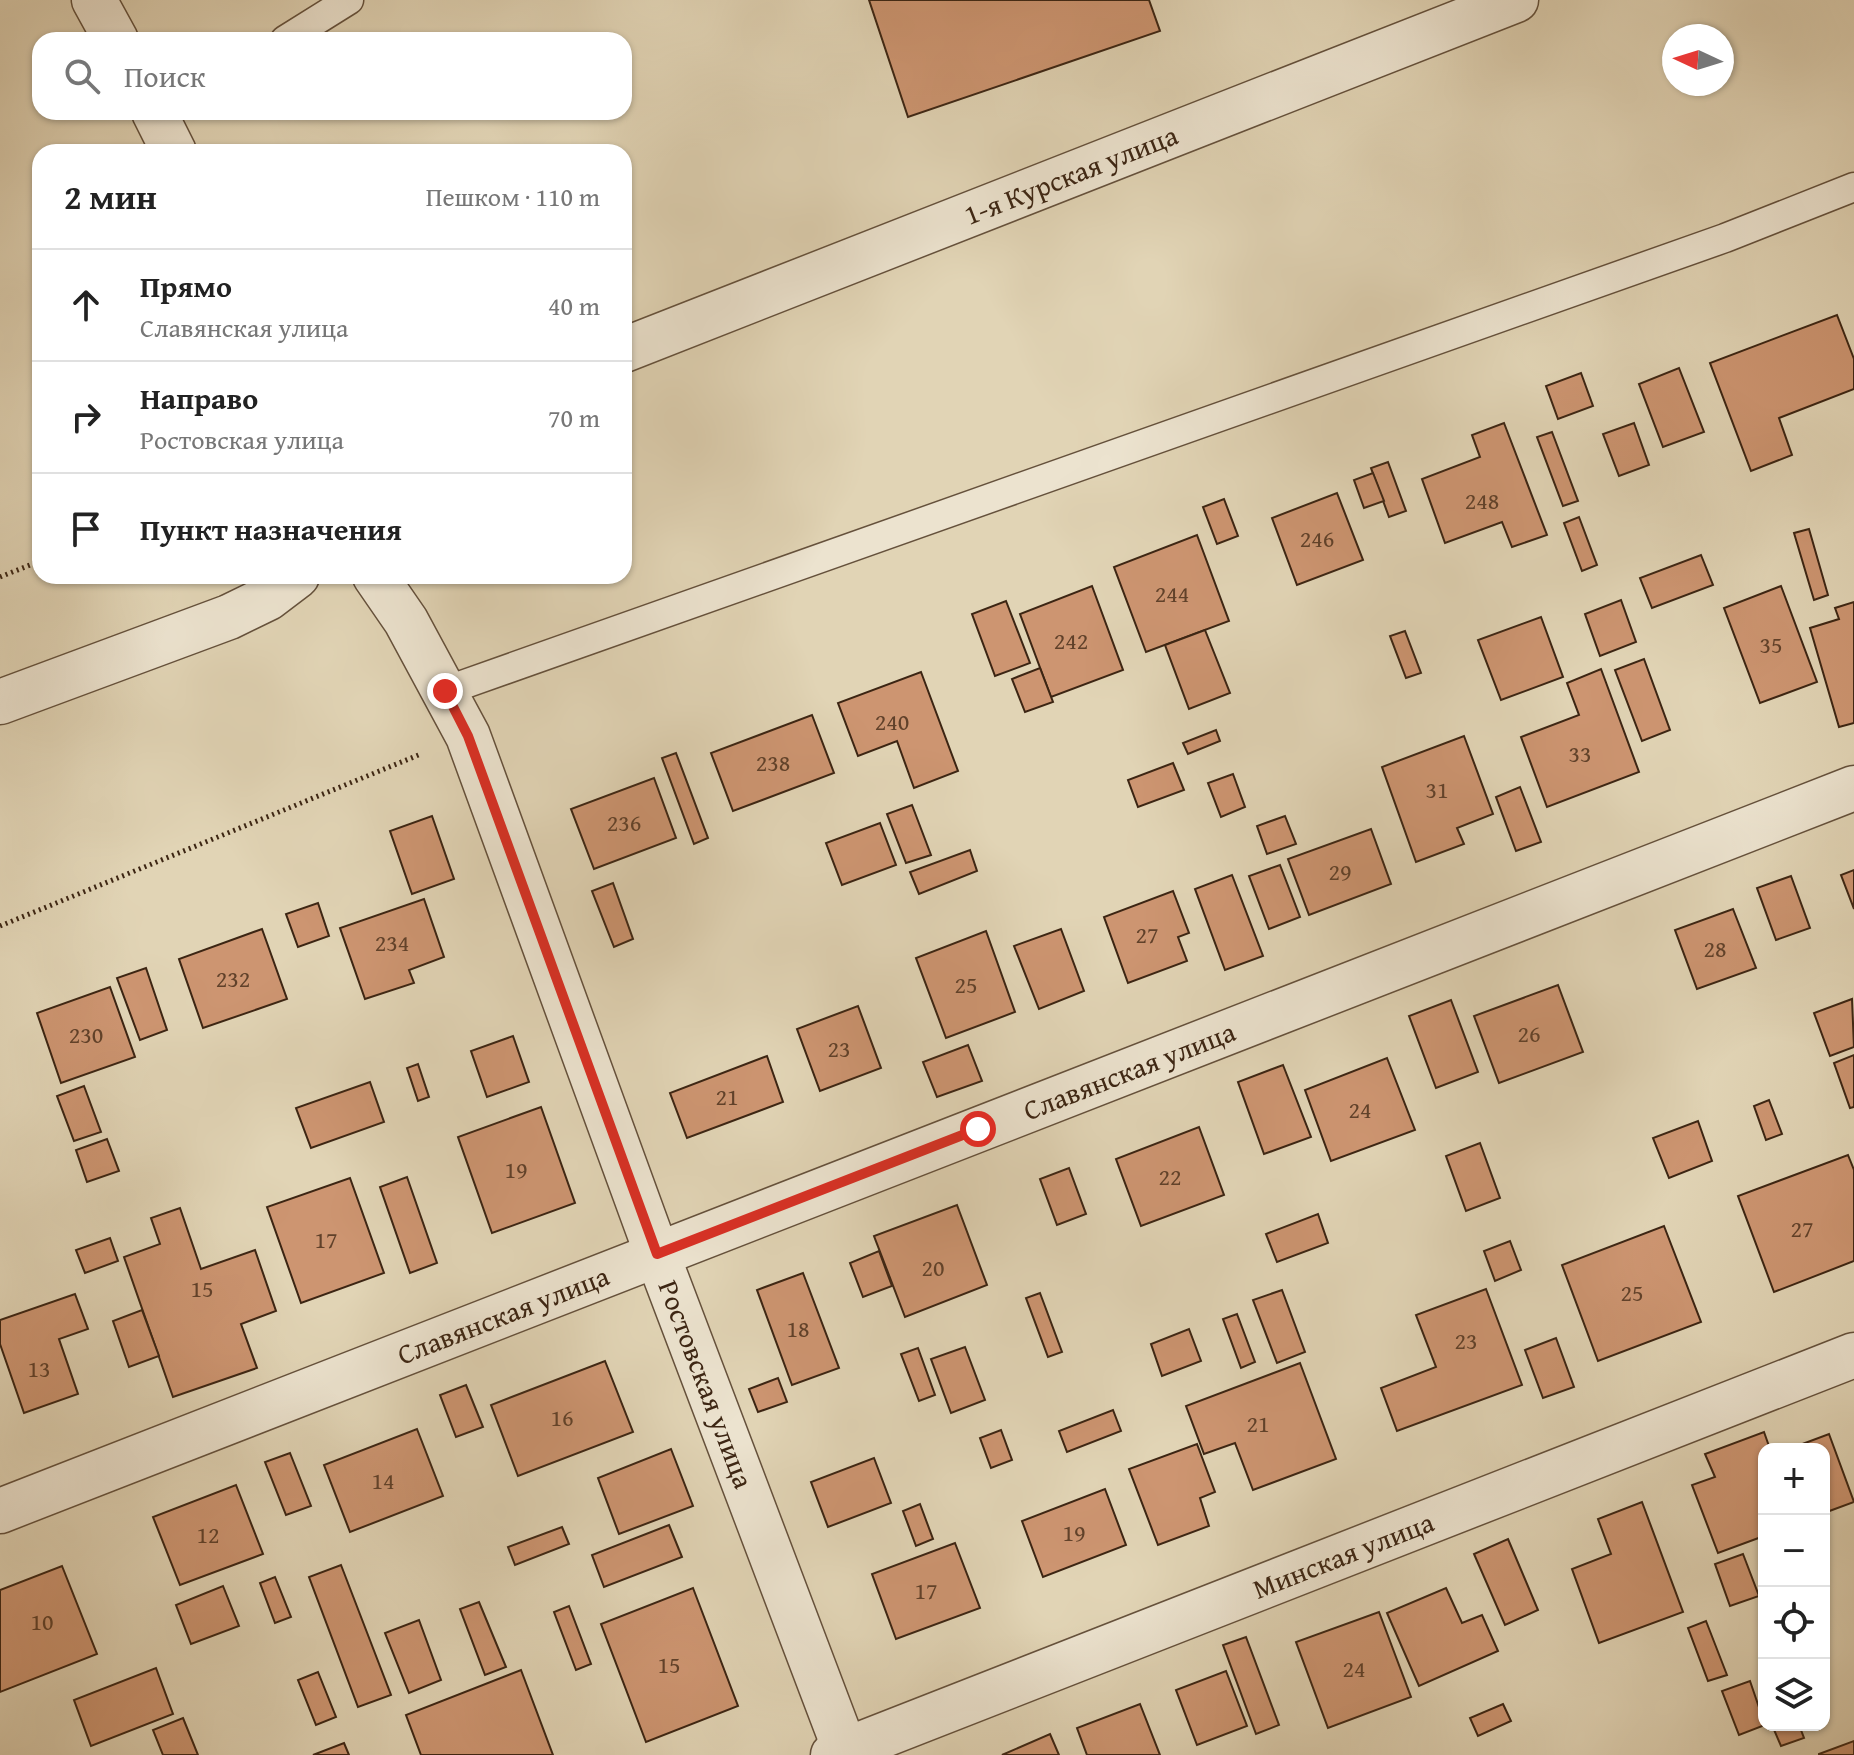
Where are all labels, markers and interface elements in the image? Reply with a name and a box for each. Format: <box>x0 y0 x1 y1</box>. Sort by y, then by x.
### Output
north arrow <box>1662 24 1734 96</box>
search box <box>32 32 632 120</box>
icon: search <box>60 54 104 98</box>
text: Поиск <box>124 54 206 98</box>
street label: 1-я Курская улица <box>958 114 1184 235</box>
text: 2 мин <box>64 172 157 221</box>
text: Пешком · 110 m <box>426 177 600 216</box>
text: Прямо <box>140 264 232 308</box>
icon: ahead <box>64 283 108 327</box>
text: 40 m <box>548 286 600 325</box>
text: Славянская улица <box>140 308 348 347</box>
text: Направо <box>140 376 258 420</box>
icon: right <box>64 395 108 439</box>
text: 70 m <box>548 398 600 437</box>
text: Ростовская улица <box>140 420 344 459</box>
house number: 248 <box>1465 483 1499 518</box>
icon: arrive <box>64 507 108 551</box>
text: Пункт назначения <box>140 507 402 551</box>
house number: 246 <box>1300 521 1334 556</box>
house number: 244 <box>1155 576 1189 611</box>
house number: 242 <box>1054 623 1088 658</box>
house number: 35 <box>1759 627 1783 662</box>
route end <box>427 673 463 709</box>
house number: 240 <box>875 704 909 739</box>
house number: 33 <box>1568 736 1592 771</box>
house number: 238 <box>756 745 790 780</box>
house number: 31 <box>1425 772 1449 807</box>
house number: 236 <box>607 805 641 840</box>
house number: 29 <box>1328 854 1352 889</box>
house number: 27 <box>1135 917 1159 952</box>
house number: 234 <box>375 925 409 960</box>
house number: 28 <box>1703 931 1727 966</box>
house number: 232 <box>216 961 250 996</box>
house number: 25 <box>954 967 978 1002</box>
street label: Славянская улица <box>1017 1010 1242 1130</box>
house number: 26 <box>1517 1016 1541 1051</box>
house number: 230 <box>69 1017 103 1052</box>
house number: 23 <box>827 1031 851 1066</box>
house number: 21 <box>715 1079 739 1114</box>
house number: 24 <box>1348 1092 1372 1127</box>
route start <box>960 1111 996 1147</box>
house number: 19 <box>504 1152 528 1187</box>
house number: 22 <box>1158 1159 1182 1194</box>
house number: 27 <box>1790 1211 1814 1246</box>
house number: 17 <box>314 1222 338 1257</box>
house number: 20 <box>921 1250 945 1285</box>
street label: Славянская улица <box>391 1254 616 1374</box>
house number: 15 <box>190 1271 214 1306</box>
street label: Ростовская улица <box>649 1274 765 1495</box>
house number: 25 <box>1620 1275 1644 1310</box>
house number: 18 <box>786 1311 810 1346</box>
house number: 23 <box>1454 1323 1478 1358</box>
house number: 13 <box>27 1351 51 1386</box>
house number: 16 <box>550 1400 574 1435</box>
house number: 21 <box>1246 1406 1270 1441</box>
map controls <box>1758 1443 1830 1731</box>
button: + <box>1758 1443 1830 1515</box>
house number: 14 <box>371 1463 395 1498</box>
street label: Минская улица <box>1247 1500 1440 1609</box>
house number: 19 <box>1062 1515 1086 1550</box>
button: − <box>1758 1515 1830 1587</box>
house number: 12 <box>196 1517 220 1552</box>
house number: 17 <box>914 1573 938 1608</box>
button: locate <box>1758 1587 1830 1659</box>
house number: 10 <box>30 1604 54 1639</box>
house number: 15 <box>657 1647 681 1682</box>
house number: 24 <box>1342 1651 1366 1686</box>
button: layers <box>1758 1659 1830 1731</box>

